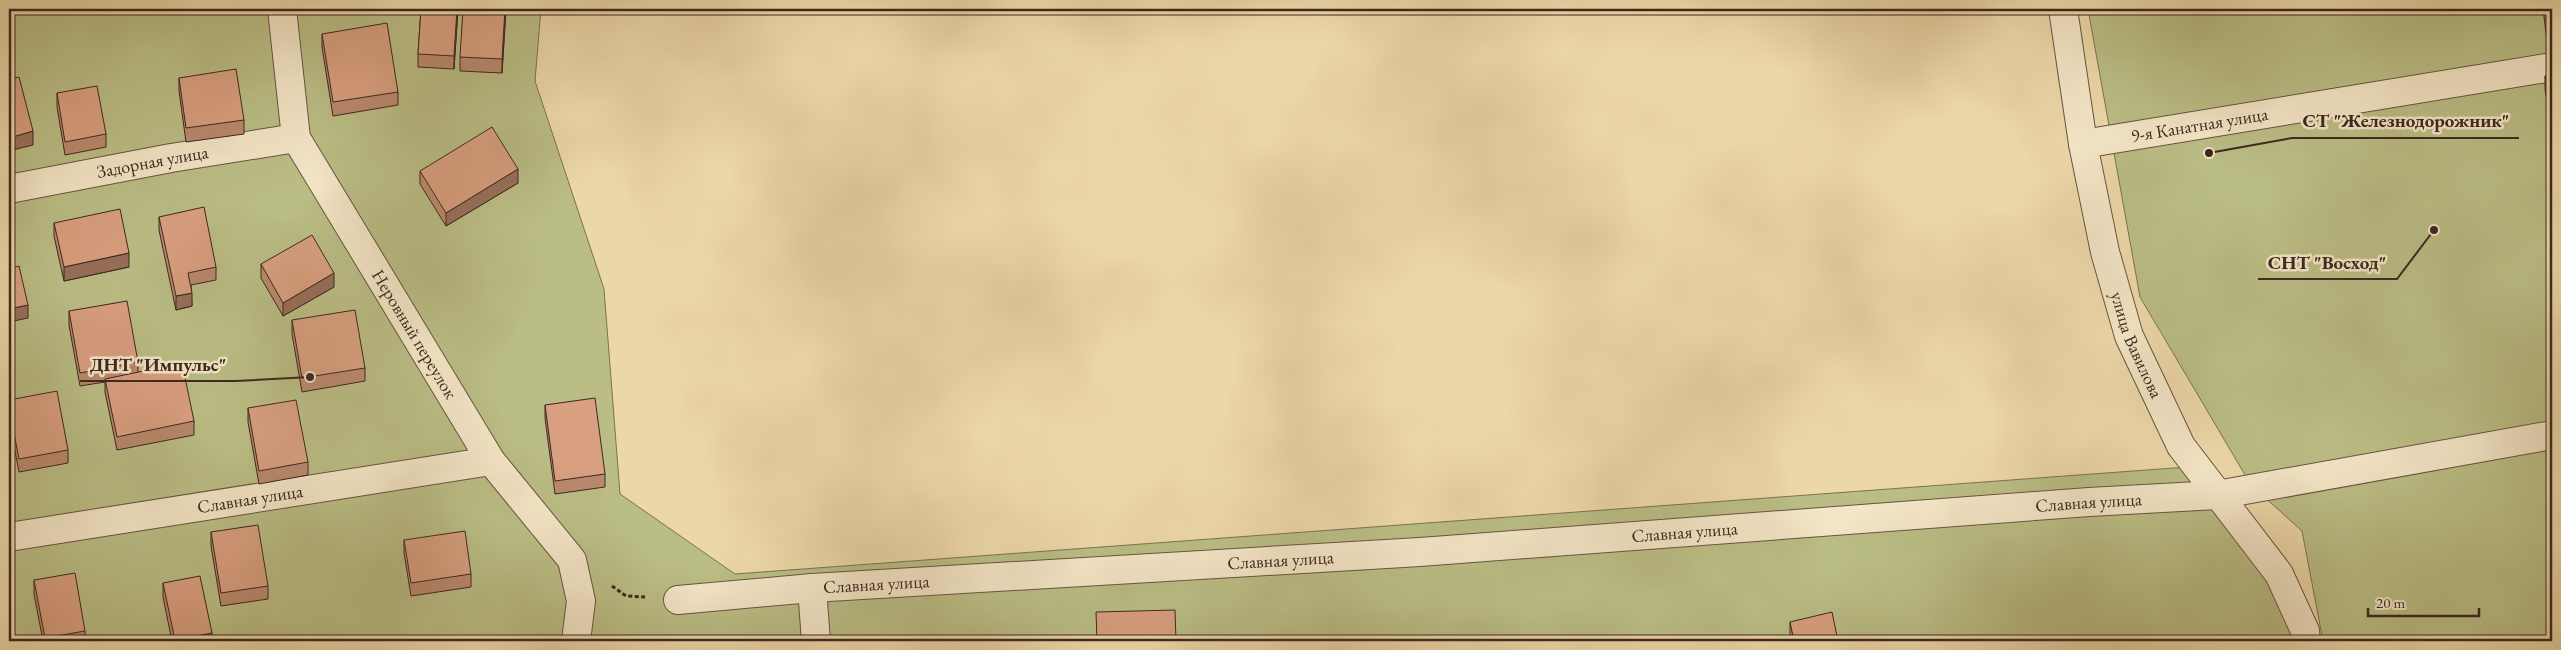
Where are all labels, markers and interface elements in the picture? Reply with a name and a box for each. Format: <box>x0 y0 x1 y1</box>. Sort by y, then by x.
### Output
street label: 9-я Канатная улица <box>2129 102 2270 147</box>
callout: СТ "Железнодорожник" <box>2292 104 2519 138</box>
text: СТ "Железнодорожник" <box>2303 108 2509 133</box>
street label: Задорная улица <box>95 140 211 183</box>
callout: СНТ "Восход" <box>2258 245 2397 279</box>
text: СНТ "Восход" <box>2268 250 2386 275</box>
street label: Неровный переулок <box>367 265 463 403</box>
street label: улица Вавилова <box>2106 289 2169 402</box>
callout: ДНТ "Импульс" <box>80 347 236 381</box>
text: ДНТ "Импульс" <box>90 352 226 377</box>
street label: Славная улица <box>196 479 305 518</box>
street label: Славная улица <box>2034 487 2143 517</box>
street label: Славная улица <box>1631 516 1739 547</box>
street label: Славная улица <box>1227 545 1335 574</box>
street label: Славная улица <box>822 569 931 598</box>
scale bar <box>2368 585 2480 617</box>
text: 20 m <box>2376 593 2405 612</box>

